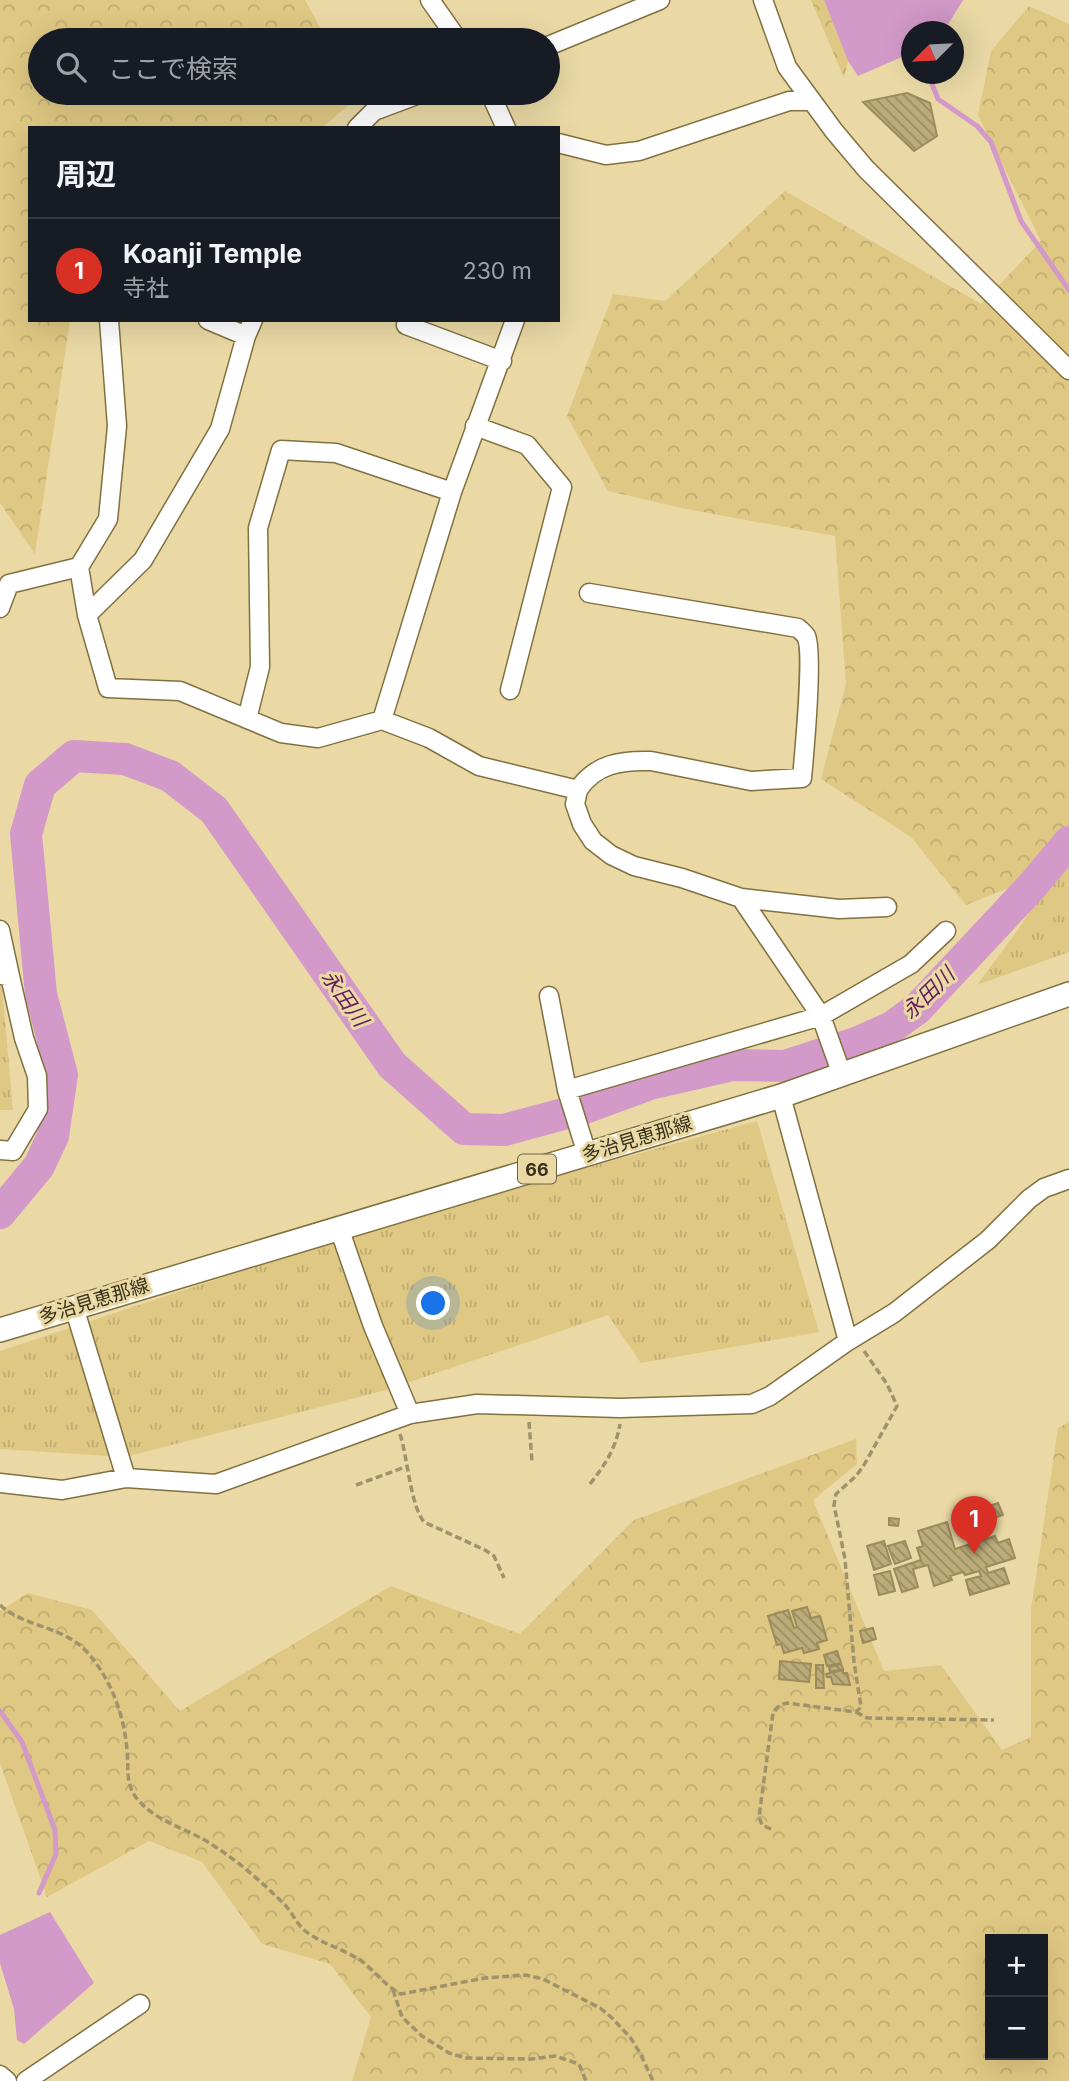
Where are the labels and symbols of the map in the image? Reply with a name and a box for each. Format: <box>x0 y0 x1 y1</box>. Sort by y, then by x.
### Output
north arrow <box>901 21 964 84</box>
water label: 永田川 <box>897 961 961 1024</box>
water label: 永田川 <box>317 965 374 1033</box>
street label: 多治見恵那線 <box>579 1111 695 1167</box>
road number: 66 <box>518 1154 556 1184</box>
street label: 多治見恵那線 <box>36 1273 152 1329</box>
your location <box>416 1286 450 1320</box>
pin: 1 <box>951 1496 997 1554</box>

